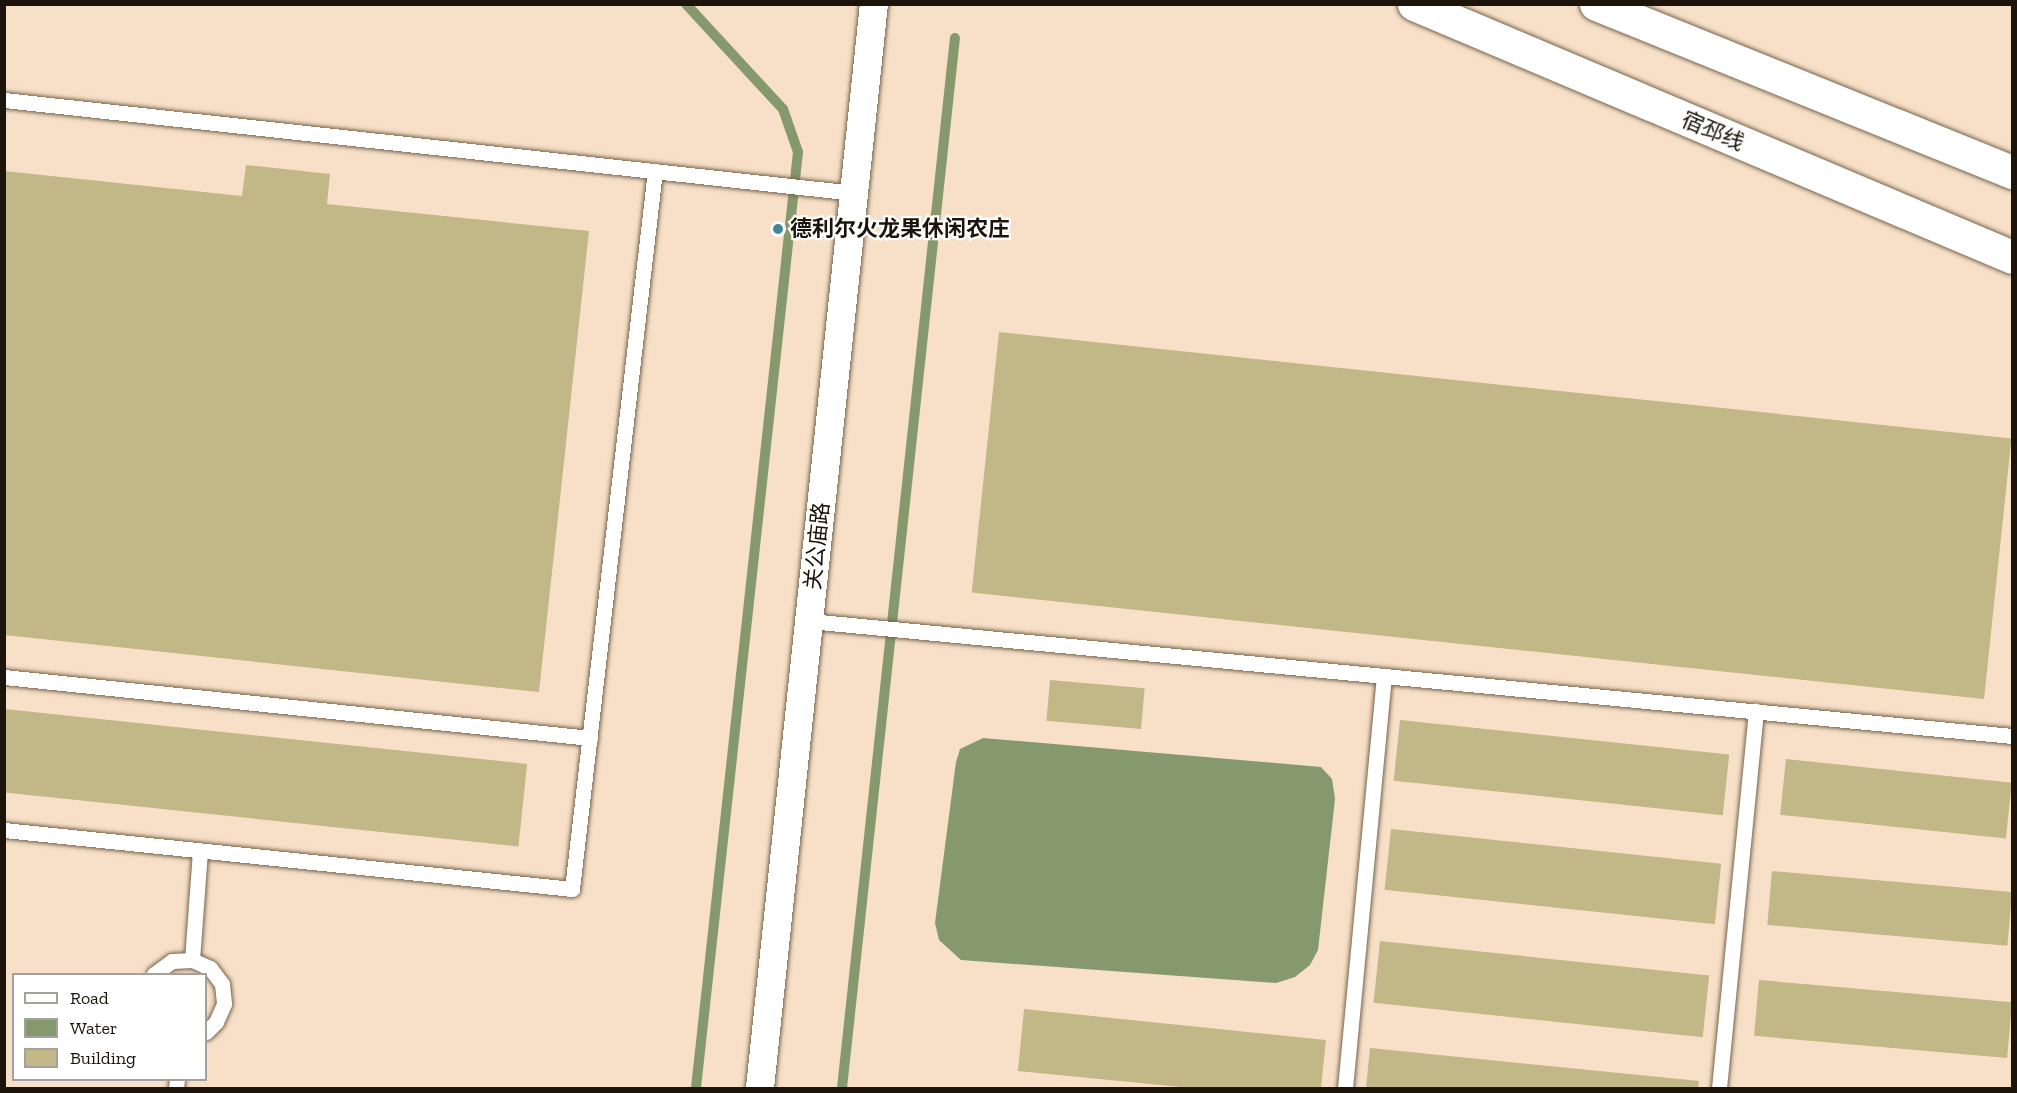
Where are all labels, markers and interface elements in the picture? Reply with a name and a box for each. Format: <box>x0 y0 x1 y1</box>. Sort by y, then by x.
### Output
street label: 宿邳线 <box>1677 106 1749 156</box>
place label: 德利尔火龙果休闲农庄 <box>790 216 1010 242</box>
marker: 德利尔火龙果休闲农庄 <box>771 222 785 236</box>
street label: 关公庙路 <box>799 501 835 591</box>
legend <box>12 973 207 1081</box>
text: Road <box>70 987 109 1009</box>
text: Water <box>70 1017 117 1039</box>
text: Building <box>70 1047 136 1069</box>

